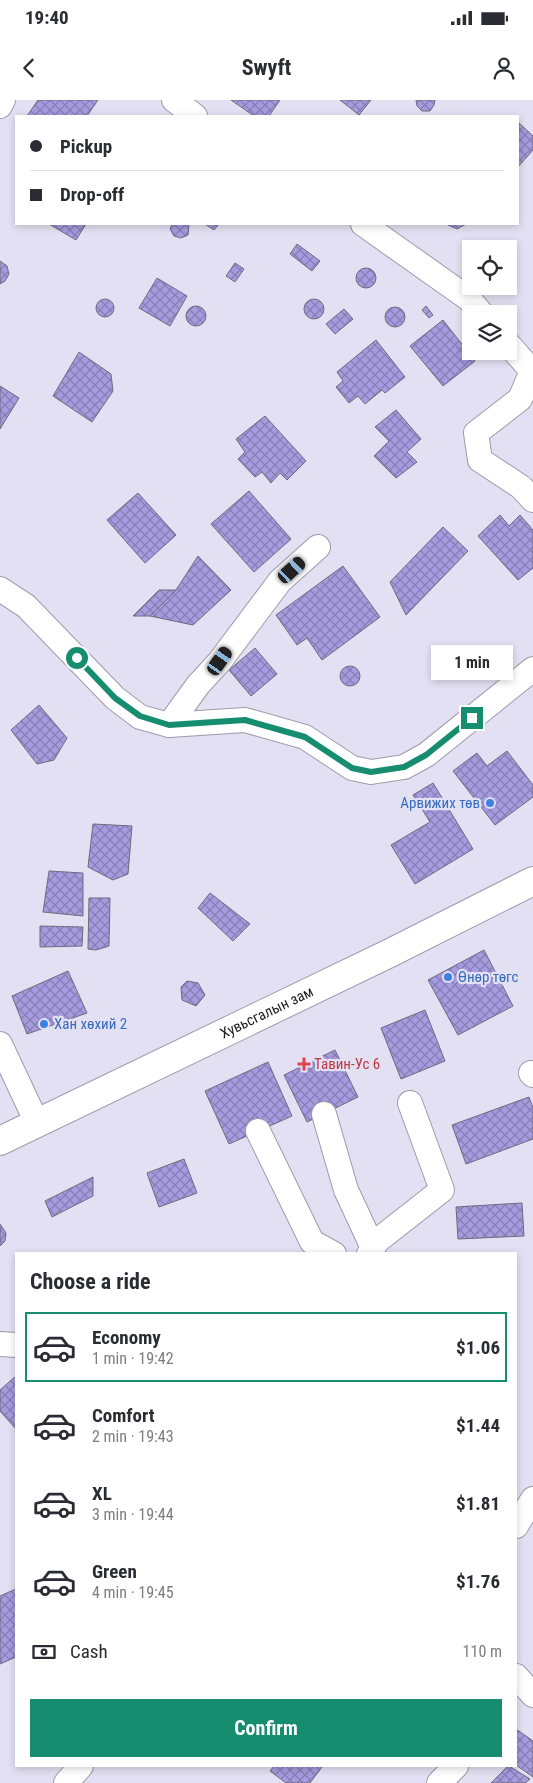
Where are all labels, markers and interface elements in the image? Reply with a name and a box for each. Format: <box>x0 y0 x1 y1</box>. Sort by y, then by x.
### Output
text: 19:40 <box>25 6 69 29</box>
icon: back <box>15 54 43 82</box>
icon: person <box>490 54 518 82</box>
text: Swyft <box>242 55 291 80</box>
text: Pickup <box>60 135 112 158</box>
text: Drop-off <box>60 183 124 206</box>
map controls <box>462 240 517 360</box>
button: locate <box>462 240 517 295</box>
button: layers <box>462 305 517 360</box>
car <box>275 554 308 586</box>
car <box>205 644 234 678</box>
callout: 1 min <box>431 646 513 680</box>
route start <box>66 647 88 669</box>
text: 1 min <box>454 653 490 672</box>
route end <box>461 707 483 729</box>
place label: Арвижих төв <box>400 794 480 812</box>
marker: Арвижих төв <box>484 797 496 809</box>
place label: Өнөр төгс <box>458 968 519 986</box>
marker: Өнөр төгс <box>442 971 454 983</box>
street label: Хувьсгалын зам <box>217 982 316 1043</box>
place label: Хан хөхий 2 <box>54 1015 127 1033</box>
marker: Хан хөхий 2 <box>38 1018 50 1030</box>
place label: Тавин-Ус 6 <box>314 1055 380 1073</box>
marker: Тавин-Ус 6 <box>298 1058 310 1070</box>
text: Choose a ride <box>30 1269 151 1294</box>
icon: car <box>32 1325 77 1370</box>
text: Economy <box>92 1326 161 1349</box>
text: $1.06 <box>456 1336 500 1359</box>
text: 1 min · 19:42 <box>92 1349 174 1368</box>
icon: car <box>32 1403 77 1448</box>
text: Comfort <box>92 1404 155 1427</box>
text: $1.44 <box>456 1414 500 1437</box>
text: 2 min · 19:43 <box>92 1427 174 1446</box>
icon: car <box>32 1481 77 1526</box>
text: XL <box>92 1482 112 1505</box>
text: $1.81 <box>456 1492 500 1515</box>
text: 3 min · 19:44 <box>92 1505 174 1524</box>
icon: car <box>32 1559 77 1604</box>
text: Green <box>92 1560 137 1583</box>
text: $1.76 <box>456 1570 500 1593</box>
text: 4 min · 19:45 <box>92 1583 174 1602</box>
icon: cash <box>30 1638 58 1666</box>
text: Cash <box>70 1640 108 1663</box>
text: 110 m <box>463 1642 502 1661</box>
button: Confirm <box>30 1699 502 1757</box>

